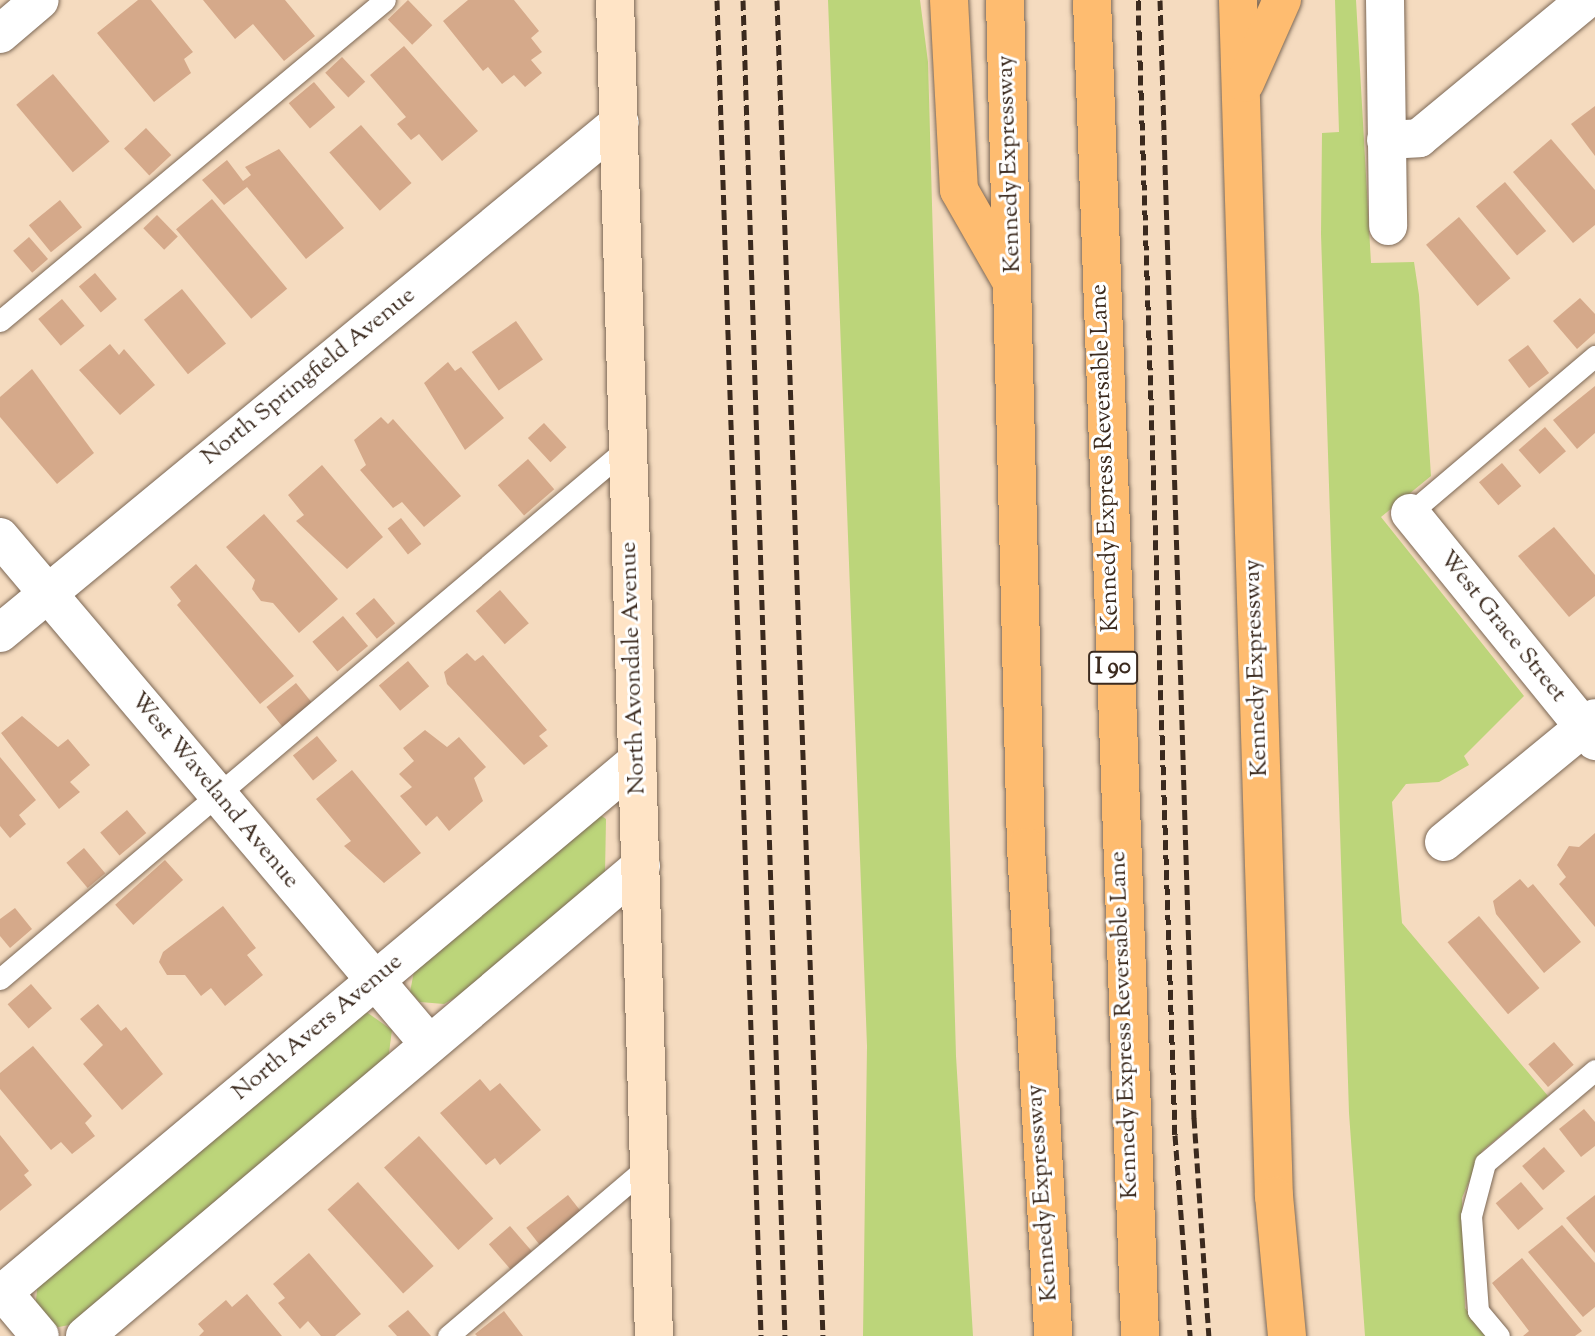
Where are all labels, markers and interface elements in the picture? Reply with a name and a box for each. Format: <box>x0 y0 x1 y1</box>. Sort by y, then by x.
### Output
street label: Kennedy Expressway <box>992 55 1028 273</box>
street label: North Springfield Avenue <box>196 282 422 472</box>
street label: Kennedy Express Reversable Lane <box>1086 284 1126 632</box>
street label: North Avondale Avenue <box>615 541 653 795</box>
street label: West Grace Street <box>1432 545 1572 709</box>
street label: Kennedy Expressway <box>1239 559 1275 777</box>
road number: I 90 <box>1087 648 1139 688</box>
street label: West Waveland Avenue <box>123 687 305 895</box>
street label: Kennedy Express Reversable Lane <box>1105 851 1145 1199</box>
street label: North Avers Avenue <box>227 948 409 1108</box>
street label: Kennedy Expressway <box>1021 1083 1065 1303</box>

